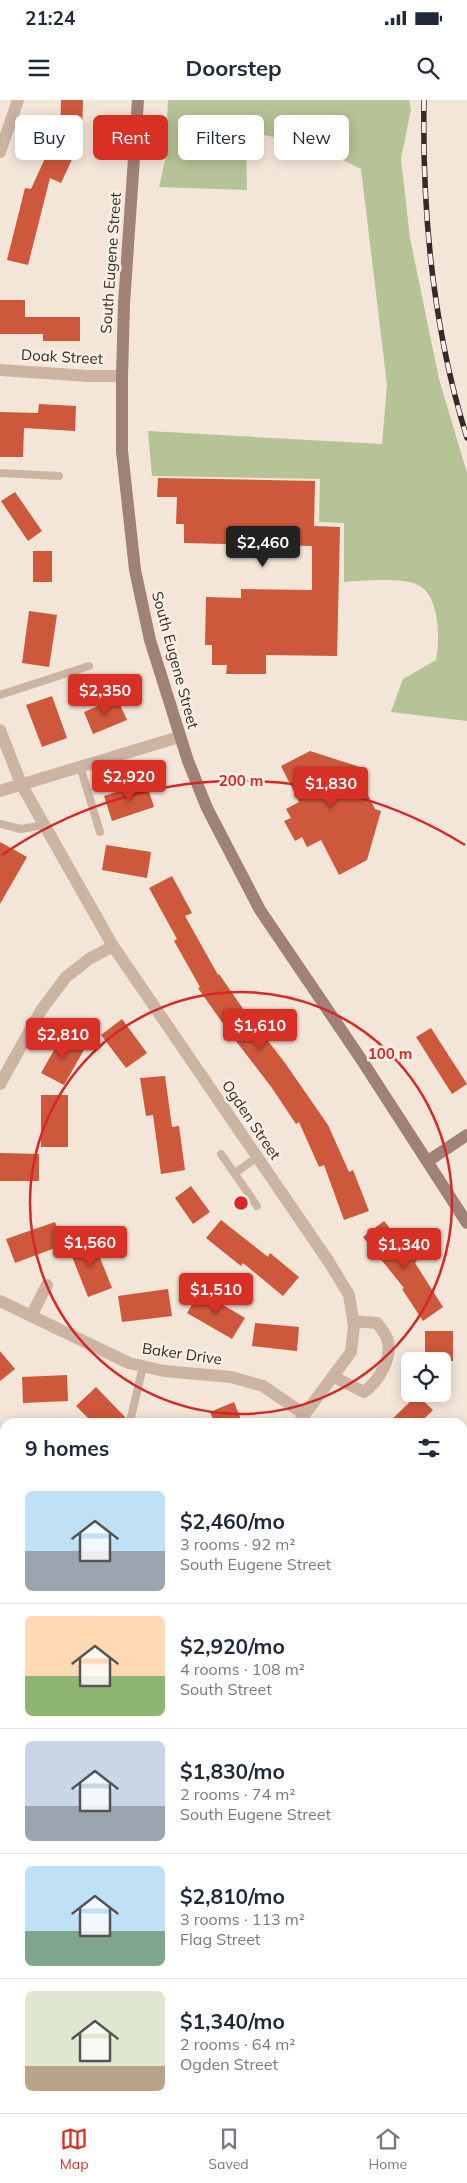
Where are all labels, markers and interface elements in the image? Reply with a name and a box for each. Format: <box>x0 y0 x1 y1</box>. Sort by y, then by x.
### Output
text: 21:24 <box>25 6 75 30</box>
icon: menu <box>25 54 53 82</box>
text: Doorstep <box>185 54 282 82</box>
icon: search <box>414 54 442 82</box>
chip: Buy <box>15 115 83 160</box>
chip: Rent <box>93 115 168 160</box>
chip: Filters <box>178 115 264 160</box>
chip: New <box>274 115 349 160</box>
street label: South Eugene Street <box>96 192 125 334</box>
street label: Doak Street <box>21 345 103 368</box>
pin: $2,460 <box>222 526 304 568</box>
text: $2,460 <box>237 532 289 552</box>
street label: South Eugene Street <box>148 589 203 731</box>
pin: $2,350 <box>64 674 146 716</box>
text: $2,350 <box>79 680 131 700</box>
pin: $2,920 <box>88 760 170 802</box>
text: $2,920 <box>103 766 155 786</box>
pin: $1,830 <box>290 766 372 809</box>
text: 200 m <box>219 771 263 790</box>
text: $1,830 <box>305 773 357 793</box>
pin: $1,610 <box>219 1008 301 1051</box>
text: $1,610 <box>234 1015 286 1035</box>
pin: $2,810 <box>22 1018 104 1060</box>
text: $2,810 <box>37 1024 89 1044</box>
text: 100 m <box>368 1044 412 1063</box>
street label: Ogden Street <box>218 1076 285 1163</box>
centre of rings <box>232 1194 250 1212</box>
pin: $1,560 <box>49 1226 131 1268</box>
pin: $1,340 <box>363 1228 445 1270</box>
text: $1,560 <box>64 1232 116 1252</box>
text: $1,340 <box>378 1234 430 1254</box>
pin: $1,510 <box>175 1272 257 1315</box>
text: $1,510 <box>190 1279 242 1299</box>
street label: Baker Drive <box>141 1338 223 1369</box>
map controls <box>401 1352 451 1402</box>
button: locate <box>401 1352 451 1402</box>
icon: filters <box>415 1434 443 1462</box>
text: 9 homes <box>25 1435 109 1461</box>
text: $2,460/mo <box>180 1508 285 1534</box>
icon: home <box>65 1511 125 1571</box>
text: 3 rooms · 92 m² <box>180 1534 295 1554</box>
text: South Eugene Street <box>180 1554 331 1574</box>
text: $2,920/mo <box>180 1633 285 1659</box>
icon: home <box>65 1636 125 1696</box>
text: 4 rooms · 108 m² <box>180 1659 305 1679</box>
text: South Street <box>180 1679 272 1699</box>
text: $1,830/mo <box>180 1758 285 1784</box>
icon: home <box>65 1761 125 1821</box>
text: 2 rooms · 74 m² <box>180 1784 295 1804</box>
text: South Eugene Street <box>180 1804 331 1824</box>
text: $2,810/mo <box>180 1883 285 1909</box>
icon: home <box>65 1886 125 1946</box>
text: 3 rooms · 113 m² <box>180 1909 305 1929</box>
text: Flag Street <box>180 1929 260 1949</box>
text: $1,340/mo <box>180 2008 285 2034</box>
icon: home <box>65 2011 125 2071</box>
text: 2 rooms · 64 m² <box>180 2034 295 2054</box>
text: Ogden Street <box>180 2054 278 2074</box>
tab: Map <box>60 2125 89 2173</box>
tab: Saved <box>208 2125 249 2173</box>
tab: Home <box>368 2125 407 2173</box>

